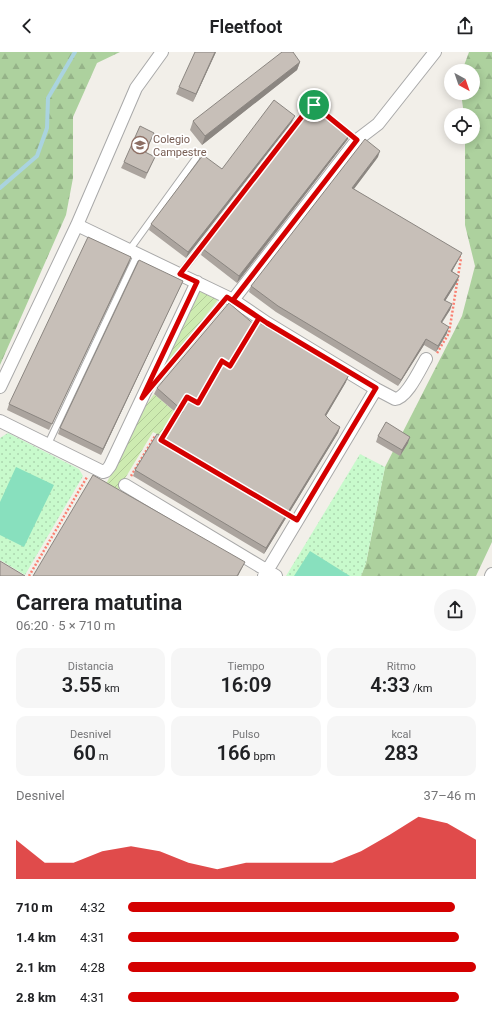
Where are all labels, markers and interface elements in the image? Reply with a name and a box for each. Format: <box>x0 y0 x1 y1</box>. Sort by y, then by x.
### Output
icon: back <box>16 15 38 37</box>
icon: share <box>454 15 476 37</box>
text: Fleetfoot <box>210 16 282 37</box>
north arrow <box>444 64 480 100</box>
map controls <box>444 64 480 144</box>
pin <box>297 88 331 122</box>
icon: arrive <box>303 94 325 116</box>
button: locate <box>444 108 480 144</box>
place label: Colegio Campestre <box>153 133 207 159</box>
school or university icon: Colegio Campestre <box>130 135 150 155</box>
button: share <box>434 589 476 631</box>
text: Carrera matutina <box>16 590 182 615</box>
text: 06:20 · 5 × 710 m <box>16 618 115 633</box>
text: Distancia <box>68 660 113 673</box>
text: Tiempo <box>227 660 265 673</box>
text: Ritmo <box>387 660 416 673</box>
text: 3.55 <box>62 673 102 697</box>
text: 16:09 <box>220 673 272 697</box>
text: 4:33 <box>370 673 410 697</box>
text: km <box>102 682 120 695</box>
text: /km <box>410 682 432 695</box>
text: Desnivel <box>70 728 111 741</box>
text: Pulso <box>232 728 260 741</box>
text: kcal <box>391 728 411 741</box>
text: 60 <box>73 741 96 765</box>
text: 166 <box>216 741 251 765</box>
text: 283 <box>384 741 418 765</box>
text: m <box>96 750 108 763</box>
text: bpm <box>251 750 276 763</box>
text: Desnivel <box>16 788 65 803</box>
text: 37–46 m <box>424 788 476 803</box>
text: 710 m <box>16 900 53 915</box>
text: 4:32 <box>80 900 105 915</box>
text: 1.4 km <box>16 930 56 945</box>
text: 4:31 <box>80 930 105 945</box>
text: 2.1 km <box>16 960 56 975</box>
text: 4:28 <box>80 960 105 975</box>
text: 2.8 km <box>16 990 56 1005</box>
text: 4:31 <box>80 990 105 1005</box>

